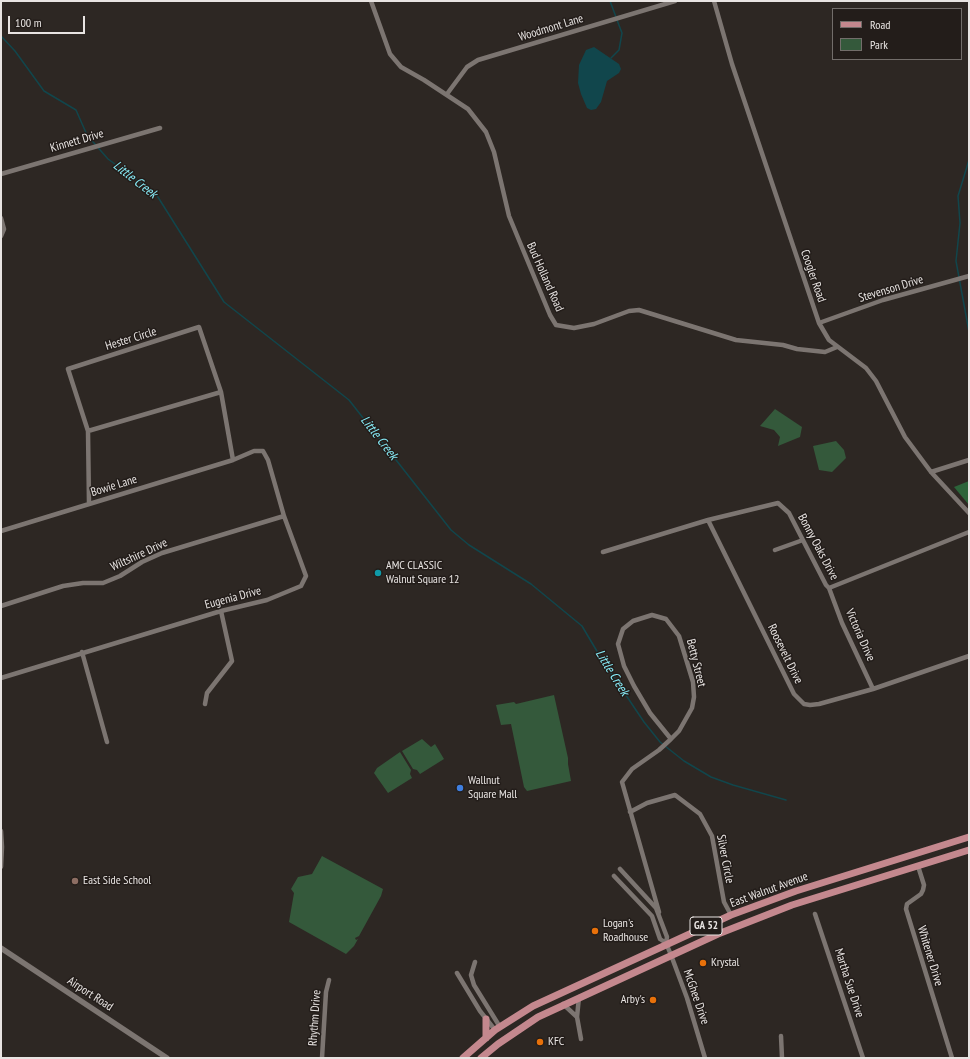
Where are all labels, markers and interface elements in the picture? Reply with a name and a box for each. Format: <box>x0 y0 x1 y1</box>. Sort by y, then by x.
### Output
scale bar <box>10 8 87 34</box>
legend <box>832 8 962 60</box>
street label: Woodmont Lane <box>517 11 585 45</box>
text: 100 m <box>15 15 42 30</box>
text: Road <box>870 17 890 32</box>
text: Park <box>870 37 888 52</box>
street label: Kinnett Drive <box>49 127 105 155</box>
water label: Little Creek <box>110 158 160 202</box>
street label: Bud Holland Road <box>523 240 567 314</box>
street label: Coogler Road <box>797 248 829 304</box>
street label: Stevenson Drive <box>857 272 925 306</box>
street label: Hester Circle <box>104 324 158 354</box>
water label: Little Creek <box>357 413 401 463</box>
street label: Bowie Lane <box>89 472 139 500</box>
street label: Bonny Oaks Drive <box>795 511 841 583</box>
street label: Wiltshire Drive <box>108 536 170 574</box>
place label: AMC CLASSIC Walnut Square 12 <box>386 559 459 587</box>
marker: AMC CLASSIC Walnut Square 12 <box>373 568 383 578</box>
street label: Eugenia Drive <box>203 584 263 612</box>
street label: Victoria Drive <box>842 607 878 663</box>
street label: Roosevelt Drive <box>764 622 806 686</box>
street label: Betty Street <box>683 637 709 689</box>
water label: Little Creek <box>592 647 632 699</box>
place label: Wallnut Square Mall <box>468 774 517 802</box>
marker: Wallnut Square Mall <box>455 783 465 793</box>
street label: Silver Circle <box>713 833 737 885</box>
street label: East Walnut Avenue <box>728 869 810 911</box>
place label: East Side School <box>83 874 151 888</box>
marker: East Side School <box>70 876 80 886</box>
place label: Logan's Roadhouse <box>603 917 648 945</box>
road number: GA 52 <box>690 917 722 935</box>
street label: Whitener Drive <box>914 924 946 988</box>
marker: Logan's Roadhouse <box>590 926 600 936</box>
street label: Martha Sue Drive <box>831 947 867 1019</box>
place label: Krystal <box>711 956 739 970</box>
marker: Krystal <box>698 958 708 968</box>
street label: McGhee Drive <box>680 968 712 1026</box>
street label: Airport Road <box>64 974 116 1014</box>
street label: Rhythm Drive <box>306 989 324 1047</box>
place label: Arby's <box>621 993 645 1007</box>
marker: Arby's <box>648 995 658 1005</box>
place label: KFC <box>548 1035 564 1049</box>
marker: KFC <box>535 1037 545 1047</box>

